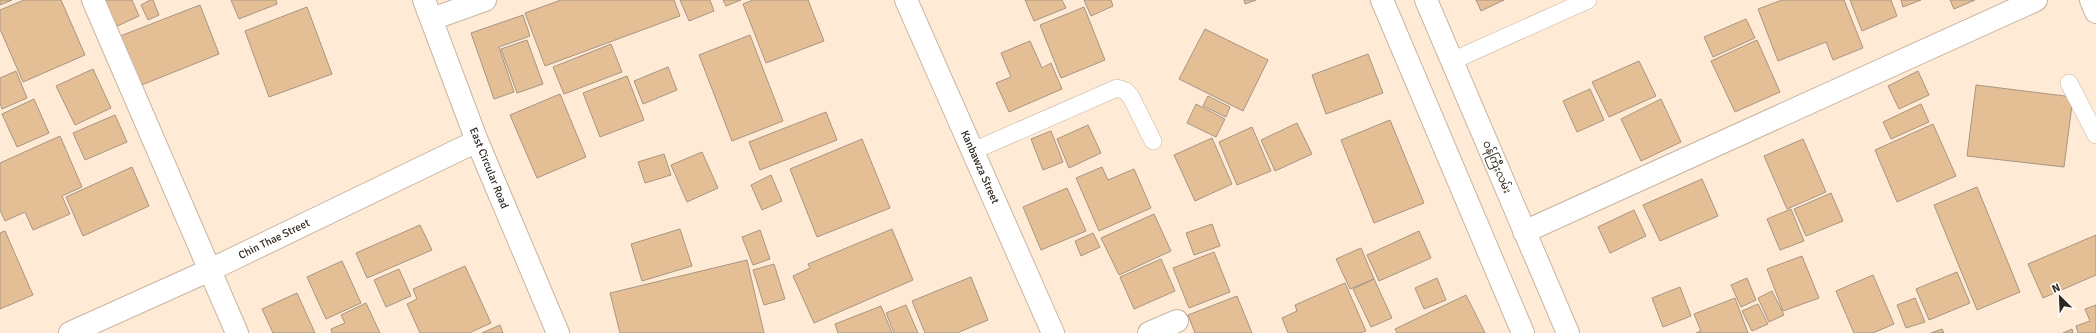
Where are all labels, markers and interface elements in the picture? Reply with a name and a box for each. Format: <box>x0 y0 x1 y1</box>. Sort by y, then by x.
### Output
street label: East Circular Road <box>467 126 511 211</box>
street label: Kanbawza Street <box>958 128 1002 206</box>
street label: ဝန်ကြီးလမ်း <box>1478 138 1515 196</box>
street label: Chin Thae Street <box>236 216 312 262</box>
north arrow <box>2040 277 2080 317</box>
text: N <box>2050 281 2062 296</box>

